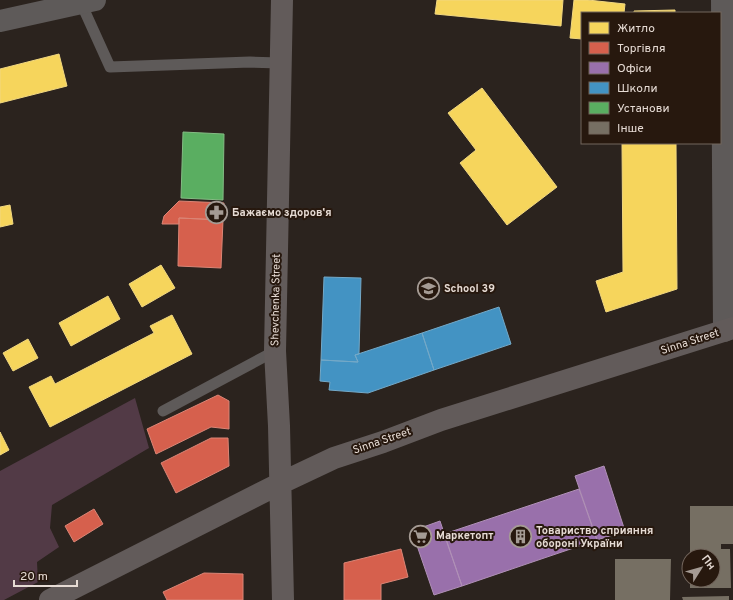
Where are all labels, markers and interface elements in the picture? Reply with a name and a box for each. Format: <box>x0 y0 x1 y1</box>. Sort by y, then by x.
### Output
legend <box>581 12 721 144</box>
text: Житло <box>617 21 655 37</box>
text: Торгівля <box>617 41 665 57</box>
text: Офіси <box>617 61 652 77</box>
text: Школи <box>617 81 658 97</box>
text: Установи <box>617 101 669 117</box>
text: Інше <box>617 121 644 137</box>
pharmacy icon: Бажаємо здоровʼя <box>204 200 230 226</box>
place label: Бажаємо здоровʼя <box>232 206 332 220</box>
street label: Shevchenka Street <box>268 254 284 346</box>
school or university icon: School 39 <box>415 276 441 302</box>
place label: School 39 <box>444 282 495 296</box>
street label: Sinna Street <box>659 326 721 358</box>
street label: Sinna Street <box>351 425 413 457</box>
supermarket icon: Маркетопт <box>407 523 433 549</box>
building icon: Товариство сприяння обороні України <box>508 524 534 550</box>
place label: Товариство сприяння обороні України <box>536 524 653 551</box>
place label: Маркетопт <box>436 529 494 543</box>
north arrow <box>681 548 721 588</box>
text: Пн <box>698 552 718 573</box>
scale bar <box>14 562 77 588</box>
text: 20 m <box>20 569 48 585</box>

